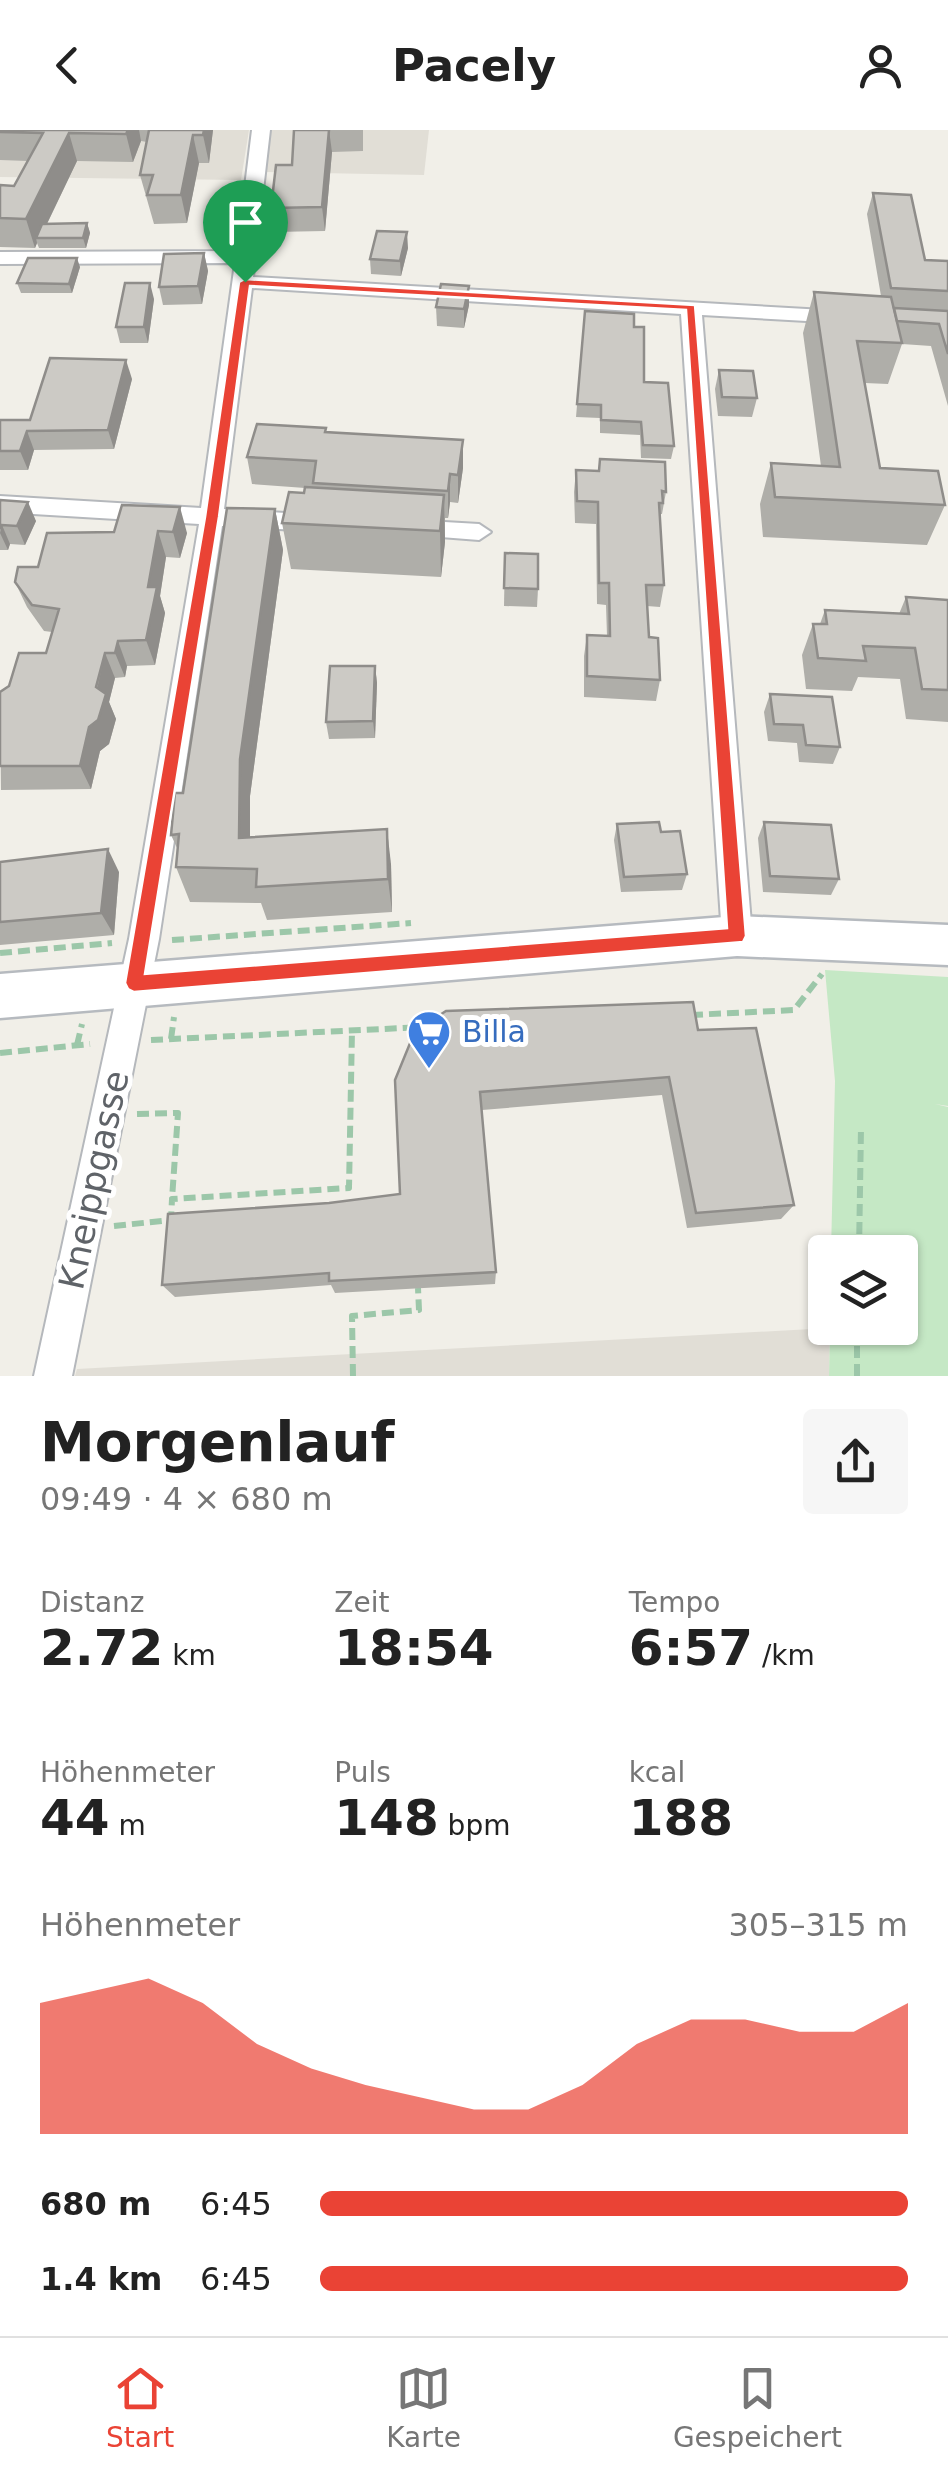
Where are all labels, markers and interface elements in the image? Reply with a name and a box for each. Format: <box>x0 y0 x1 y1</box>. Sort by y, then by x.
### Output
icon: back <box>40 38 95 93</box>
icon: person <box>853 38 908 93</box>
text: Pacely <box>392 39 556 92</box>
pin <box>203 180 288 283</box>
icon: arrive <box>218 195 273 250</box>
supermarket icon: Billa <box>406 1009 452 1070</box>
place label: Billa <box>462 1014 526 1049</box>
street label: Kneippgasse <box>51 1067 137 1293</box>
map controls <box>808 1235 918 1345</box>
button: layers <box>808 1235 918 1345</box>
button: share <box>803 1409 908 1514</box>
text: Morgenlauf <box>40 1410 395 1474</box>
text: 09:49 · 4 × 680 m <box>40 1480 333 1518</box>
text: Distanz <box>40 1586 145 1619</box>
text: Zeit <box>334 1586 390 1619</box>
text: Tempo <box>629 1586 720 1619</box>
text: 2.72 <box>40 1619 163 1677</box>
text: 18:54 <box>334 1619 493 1677</box>
text: 6:57 <box>629 1619 753 1677</box>
text: km <box>163 1639 216 1672</box>
text: /km <box>753 1639 815 1672</box>
text: Höhenmeter <box>40 1756 215 1789</box>
text: Puls <box>334 1756 391 1789</box>
text: kcal <box>629 1756 685 1789</box>
text: 44 <box>40 1789 110 1847</box>
text: 148 <box>334 1789 439 1847</box>
text: 188 <box>629 1789 733 1847</box>
text: m <box>110 1809 146 1842</box>
text: bpm <box>439 1809 510 1842</box>
text: Höhenmeter <box>40 1906 240 1944</box>
text: 305–315 m <box>729 1906 908 1944</box>
text: 680 m <box>40 2185 151 2223</box>
text: 6:45 <box>200 2185 272 2223</box>
text: 1.4 km <box>40 2260 162 2298</box>
text: 6:45 <box>200 2260 272 2298</box>
tab: Start <box>106 2361 174 2454</box>
tab: Karte <box>386 2361 461 2454</box>
tab: Gespeichert <box>673 2361 842 2454</box>

